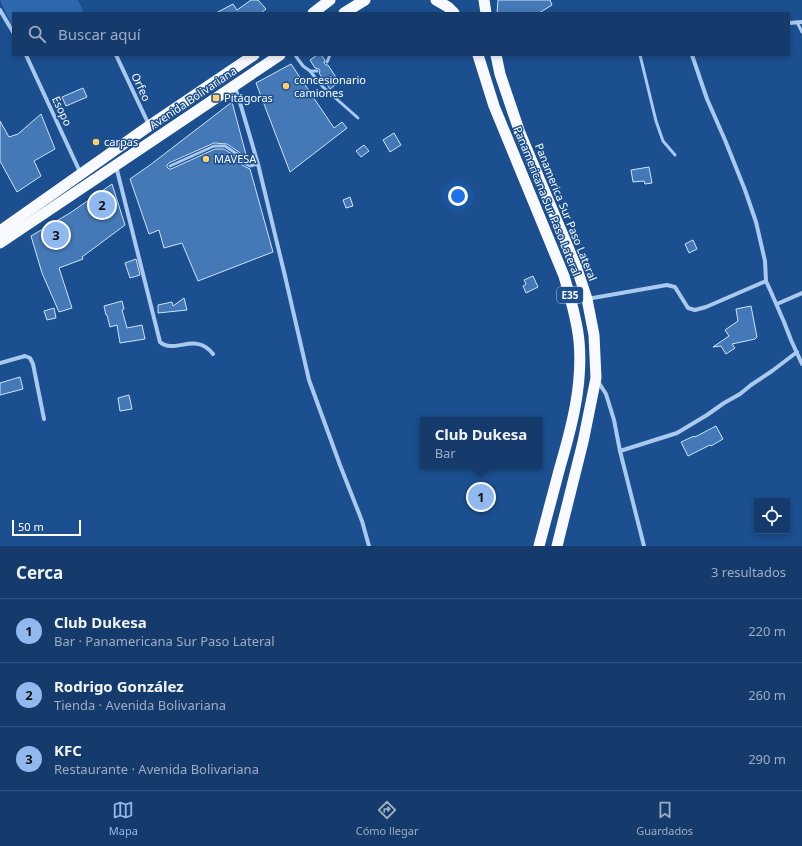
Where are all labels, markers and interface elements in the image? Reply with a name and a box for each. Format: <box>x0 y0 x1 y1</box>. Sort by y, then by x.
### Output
search box <box>12 12 790 56</box>
icon: search <box>26 23 48 45</box>
text: Buscar aquí <box>58 24 141 44</box>
street label: Avenida Bolivariana <box>146 63 239 132</box>
street label: Orfeo <box>128 70 155 104</box>
place label: concesionario camiones <box>294 72 366 100</box>
marker: concesionario camiones <box>281 81 291 91</box>
place label: Pitágoras <box>224 90 273 105</box>
street label: Esopo <box>49 93 76 129</box>
marker: Pitágoras <box>211 93 221 103</box>
street label: Panamericana Sur Paso Lateral <box>510 124 584 278</box>
place label: carpas <box>104 134 138 149</box>
marker: carpas <box>91 137 101 147</box>
street label: Panamerica Sur Paso Lateral <box>532 141 601 283</box>
place label: MAVESA <box>214 151 257 166</box>
marker: MAVESA <box>201 154 211 164</box>
your location <box>448 186 468 206</box>
pin: 2 <box>89 190 115 220</box>
pin: 3 <box>43 220 69 250</box>
road number: E35 <box>557 287 583 303</box>
popup <box>420 417 542 469</box>
text: Club Dukesa <box>435 424 527 444</box>
text: Bar <box>435 444 456 462</box>
pin: 1 <box>468 482 494 512</box>
map controls <box>754 498 790 534</box>
button: locate <box>754 498 790 534</box>
scale bar <box>12 518 81 537</box>
text: 50 m <box>18 519 44 534</box>
text: Cerca <box>16 561 63 584</box>
text: 3 resultados <box>711 563 786 581</box>
text: Club Dukesa <box>54 612 147 632</box>
text: 1 <box>25 622 33 640</box>
text: 220 m <box>748 622 786 640</box>
text: Bar · Panamericana Sur Paso Lateral <box>54 632 275 650</box>
text: Rodrigo González <box>54 676 184 696</box>
text: 2 <box>25 686 33 704</box>
text: 260 m <box>748 686 786 704</box>
text: Tienda · Avenida Bolivariana <box>54 696 226 714</box>
text: KFC <box>54 740 82 760</box>
text: 3 <box>25 750 33 768</box>
text: 290 m <box>748 750 786 768</box>
text: Restaurante · Avenida Bolivariana <box>54 760 259 778</box>
tab: Mapa <box>109 799 138 838</box>
tab: Cómo llegar <box>356 799 418 838</box>
tab: Guardados <box>636 799 693 838</box>

